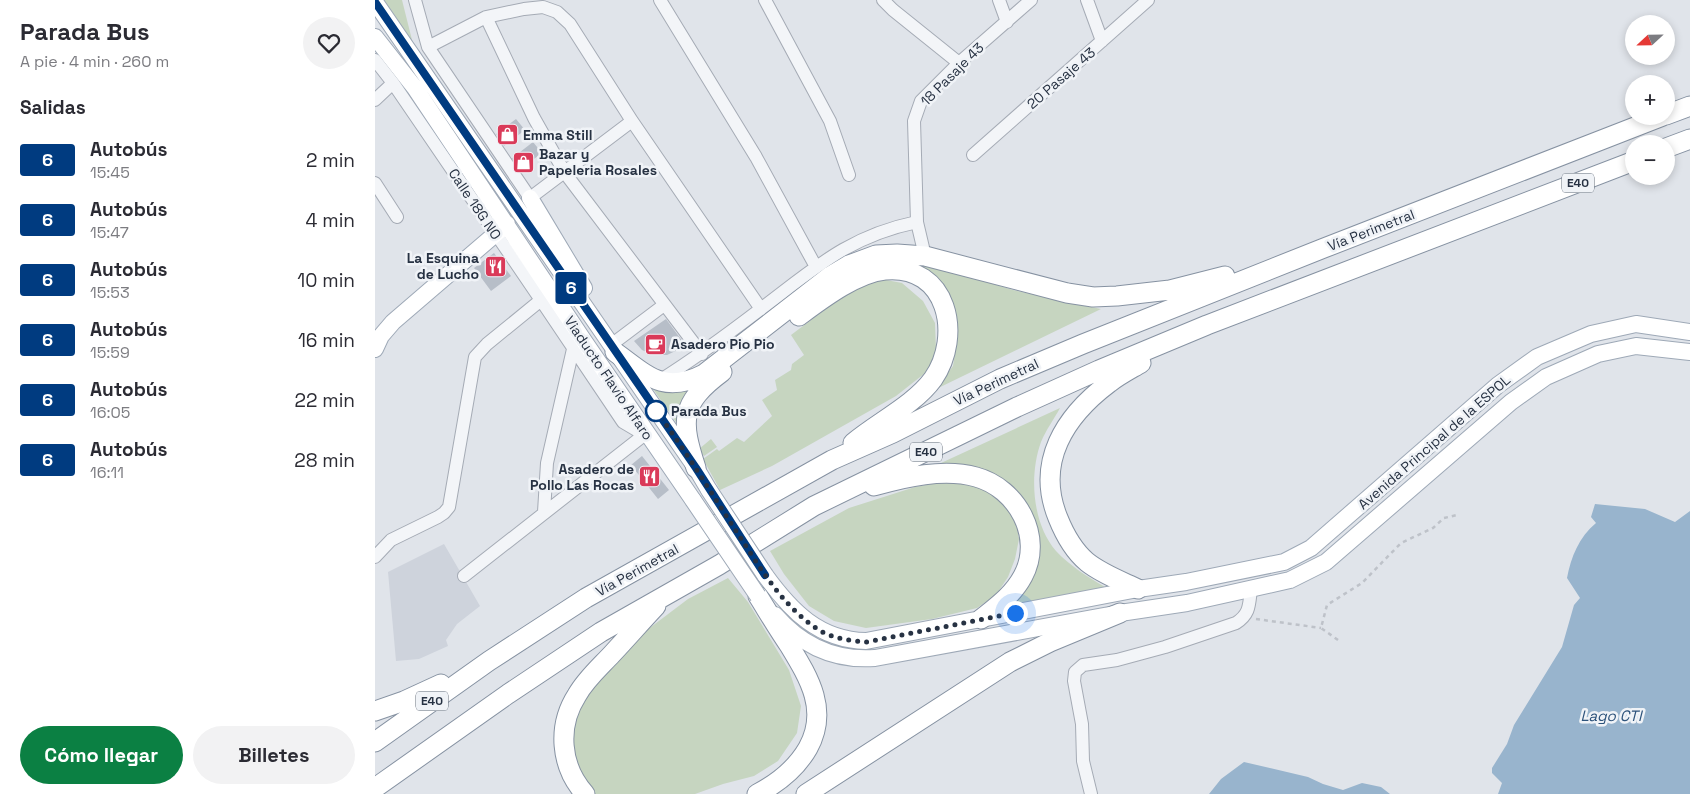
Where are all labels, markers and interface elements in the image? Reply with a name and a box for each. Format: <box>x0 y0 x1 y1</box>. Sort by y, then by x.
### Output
north arrow <box>1625 15 1675 65</box>
map controls <box>1625 15 1675 185</box>
text: Parada Bus <box>20 16 150 47</box>
button: heart <box>303 17 355 69</box>
street label: 18 Pasaje 43 <box>917 39 987 109</box>
street label: 20 Pasaje 43 <box>1023 43 1099 113</box>
text: A pie · 4 min · 260 m <box>20 51 169 72</box>
button: + <box>1625 75 1675 125</box>
text: Salidas <box>20 95 86 120</box>
shop icon: Emma Still <box>495 123 519 147</box>
place label: Emma Still <box>523 126 592 144</box>
button: − <box>1625 135 1675 185</box>
text: Autobús <box>90 137 167 162</box>
place label: Bazar y Papeleria Rosales <box>539 145 657 179</box>
text: 6 <box>42 148 53 171</box>
text: 2 min <box>306 148 355 173</box>
shop icon: Bazar y Papeleria Rosales <box>511 150 535 174</box>
text: 15:45 <box>90 162 130 183</box>
street label: Calle 18G NO <box>445 165 505 243</box>
road number: E40 <box>1562 174 1594 192</box>
text: Autobús <box>90 197 167 222</box>
street label: Vía Perimetral <box>1325 205 1417 255</box>
text: 6 <box>42 208 53 231</box>
text: 4 min <box>306 208 355 233</box>
text: 15:47 <box>90 222 129 243</box>
place label: La Esquina de Lucho <box>407 249 479 283</box>
restaurant icon: La Esquina de Lucho <box>483 254 507 278</box>
text: Autobús <box>90 257 167 282</box>
text: 6 <box>42 268 53 291</box>
text: 10 min <box>297 268 355 293</box>
line badge: 6 <box>555 272 587 304</box>
text: 6 <box>565 276 577 299</box>
text: 15:53 <box>90 282 130 303</box>
street label: Viaducto Flavio Alfaro <box>561 313 657 443</box>
text: Autobús <box>90 317 167 342</box>
text: 6 <box>42 328 53 351</box>
text: 16 min <box>298 328 355 353</box>
cafe icon: Asadero Pio Pio <box>643 332 667 356</box>
place label: Asadero Pio Pio <box>671 335 775 353</box>
text: 15:59 <box>90 342 130 363</box>
street label: Vía Perimetral <box>951 354 1041 410</box>
street label: Avenida Principal de la ESPOL <box>1354 371 1514 513</box>
text: Autobús <box>90 377 167 402</box>
text: 6 <box>42 388 53 411</box>
text: 22 min <box>295 388 355 413</box>
marker: Parada Bus <box>645 400 667 422</box>
text: 16:05 <box>90 402 130 423</box>
place label: Parada Bus <box>671 402 747 420</box>
text: Autobús <box>90 437 167 462</box>
road number: E40 <box>910 442 942 462</box>
text: 6 <box>42 448 53 471</box>
text: 28 min <box>294 448 355 473</box>
place label: Asadero de Pollo Las Rocas <box>530 460 634 494</box>
text: 16:11 <box>90 462 124 483</box>
restaurant icon: Asadero de Pollo Las Rocas <box>638 465 662 489</box>
street label: Vía Perimetral <box>592 540 682 600</box>
your location <box>1003 601 1028 626</box>
road number: E40 <box>416 691 448 710</box>
water label: Lago CTI <box>1580 706 1644 725</box>
button: Cómo llegar <box>20 726 183 784</box>
button: Billetes <box>193 726 355 784</box>

